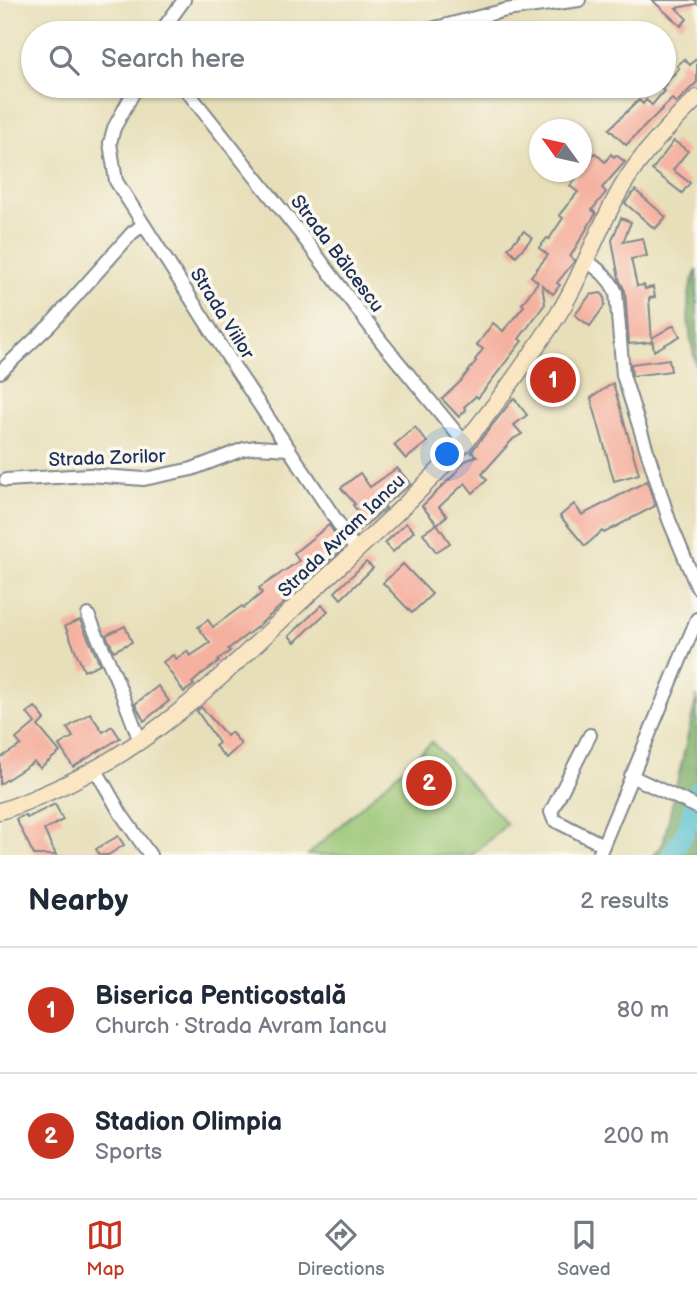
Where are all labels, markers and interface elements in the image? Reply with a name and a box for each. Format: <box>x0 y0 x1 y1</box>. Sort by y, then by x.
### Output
search box <box>21 21 676 98</box>
icon: search <box>45 41 83 79</box>
text: Search here <box>101 44 245 75</box>
north arrow <box>529 119 592 182</box>
street label: Strada Bălcescu <box>285 191 388 317</box>
street label: Strada Viilor <box>185 264 259 365</box>
pin: 1 <box>530 354 576 406</box>
your location <box>430 437 464 471</box>
street label: Strada Zorilor <box>48 445 167 472</box>
street label: Strada Avram Iancu <box>274 470 410 603</box>
pin: 2 <box>406 757 452 809</box>
text: Nearby <box>28 883 128 919</box>
text: 2 results <box>580 887 669 915</box>
text: Biserica Penticostală <box>95 981 346 1012</box>
text: 1 <box>46 996 56 1024</box>
text: 80 m <box>617 996 669 1024</box>
text: Church · Strada Avram Iancu <box>95 1012 387 1040</box>
text: Stadion Olimpia <box>95 1107 282 1138</box>
text: 2 <box>44 1122 58 1150</box>
text: 200 m <box>603 1122 669 1150</box>
text: Sports <box>95 1138 162 1166</box>
tab: Map <box>86 1216 125 1281</box>
tab: Directions <box>297 1216 385 1281</box>
tab: Saved <box>557 1216 611 1281</box>

